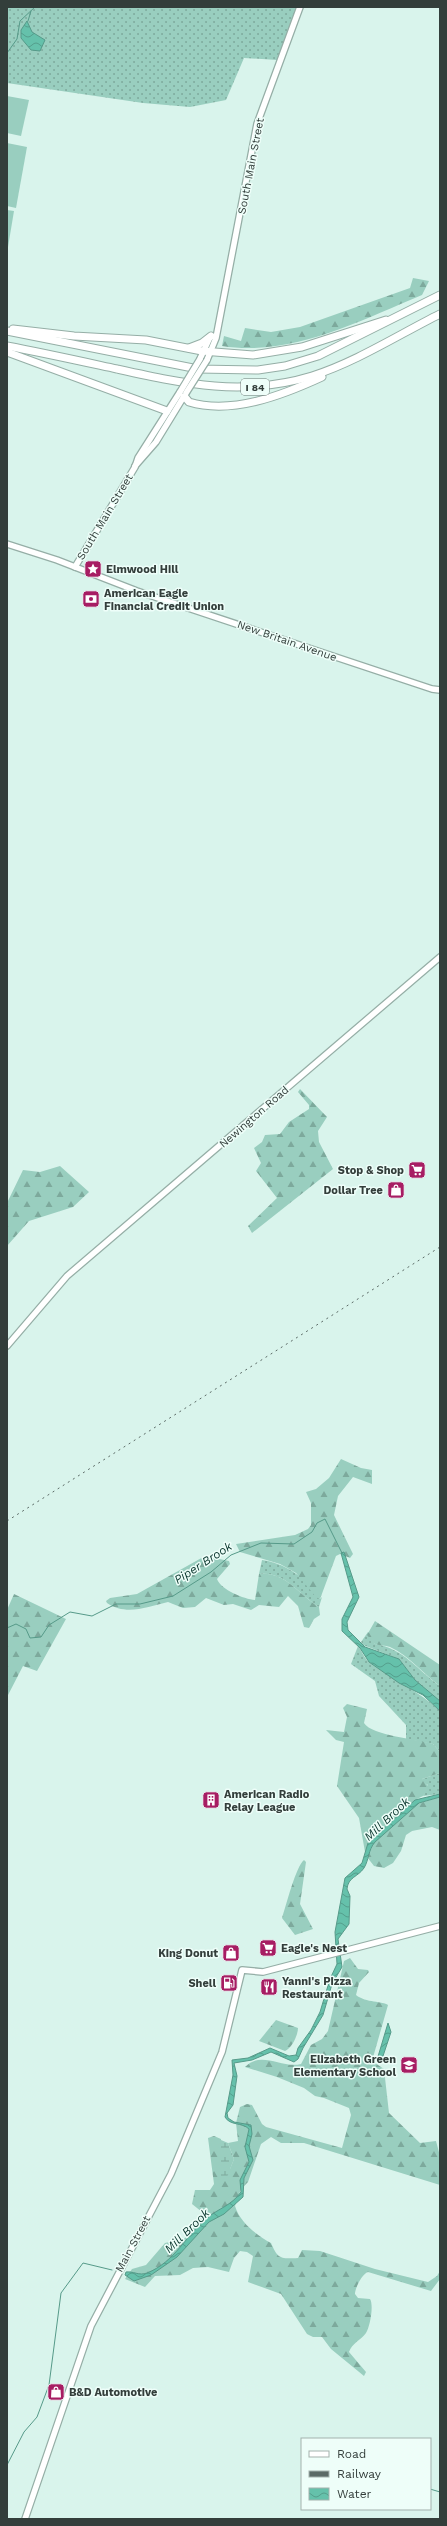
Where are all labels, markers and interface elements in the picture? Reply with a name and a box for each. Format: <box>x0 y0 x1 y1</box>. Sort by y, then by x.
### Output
street label: South Main Street <box>235 116 267 215</box>
road number: I 84 <box>241 379 269 395</box>
street label: South Main Street <box>74 471 136 562</box>
place icon: Elmwood Hill <box>83 559 103 579</box>
place label: Elmwood Hill <box>106 563 179 576</box>
place label: American Eagle Financial Credit Union <box>104 587 224 613</box>
bank icon: American Eagle Financial Credit Union <box>81 589 101 609</box>
street label: New Britain Avenue <box>236 618 338 664</box>
street label: Newington Road <box>217 1083 291 1151</box>
supermarket icon: Stop & Shop <box>407 1160 427 1180</box>
place label: Stop & Shop <box>338 1164 404 1177</box>
shop icon: Dollar Tree <box>386 1180 406 1200</box>
place label: Dollar Tree <box>323 1184 383 1197</box>
water label: Piper Brook <box>171 1539 235 1587</box>
place label: American Radio Relay League <box>224 1788 310 1814</box>
building icon: American Radio Relay League <box>201 1790 221 1810</box>
water label: Mill Brook <box>361 1794 413 1844</box>
supermarket icon: Eagle's Nest <box>258 1938 278 1958</box>
place label: Eagle's Nest <box>281 1942 347 1955</box>
shop icon: King Donut <box>221 1943 241 1963</box>
place label: King Donut <box>158 1947 218 1960</box>
fuel station icon: Shell <box>219 1973 239 1993</box>
place label: Yanni's Pizza Restaurant <box>282 1975 352 2001</box>
place label: Shell <box>189 1977 216 1990</box>
restaurant icon: Yanni's Pizza Restaurant <box>259 1977 279 1997</box>
place label: Elizabeth Green Elementary School <box>294 2053 396 2079</box>
school or university icon: Elizabeth Green Elementary School <box>399 2055 419 2075</box>
water label: Mill Brook <box>162 2206 213 2256</box>
street label: Main Street <box>113 2213 154 2274</box>
shop icon: B&D Automotive <box>46 2382 66 2402</box>
place label: B&D Automotive <box>69 2386 157 2399</box>
legend <box>301 2438 431 2510</box>
text: Road <box>337 2447 366 2461</box>
text: Railway <box>337 2467 382 2481</box>
text: Water <box>337 2487 372 2501</box>

